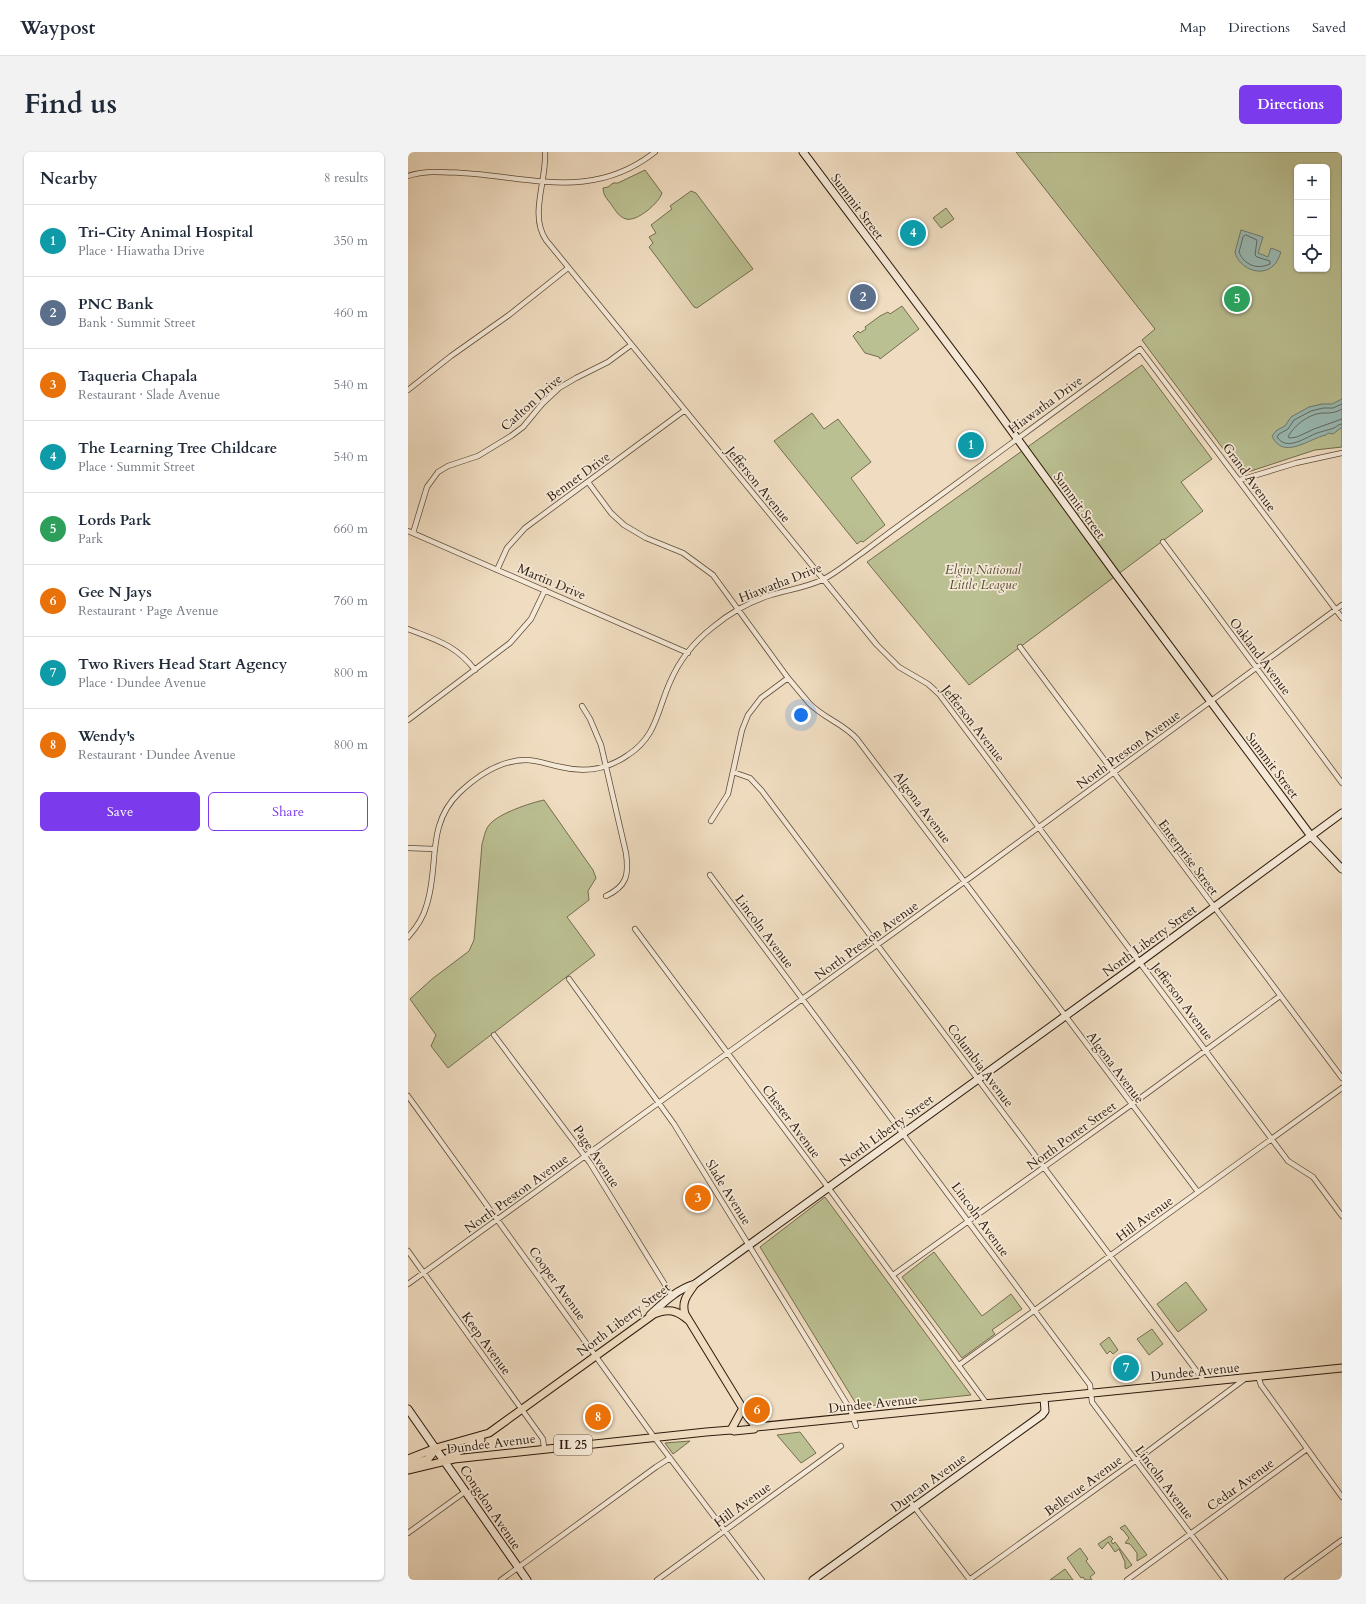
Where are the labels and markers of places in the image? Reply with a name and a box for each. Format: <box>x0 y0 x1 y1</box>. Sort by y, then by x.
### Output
pin: 4 <box>900 218 926 248</box>
pin: 2 <box>850 282 876 312</box>
pin: 5 <box>1224 284 1250 314</box>
pin: 1 <box>958 430 984 460</box>
pin: 3 <box>685 1183 711 1213</box>
pin: 7 <box>1113 1353 1139 1383</box>
pin: 6 <box>744 1395 770 1425</box>
pin: 8 <box>585 1402 611 1432</box>

